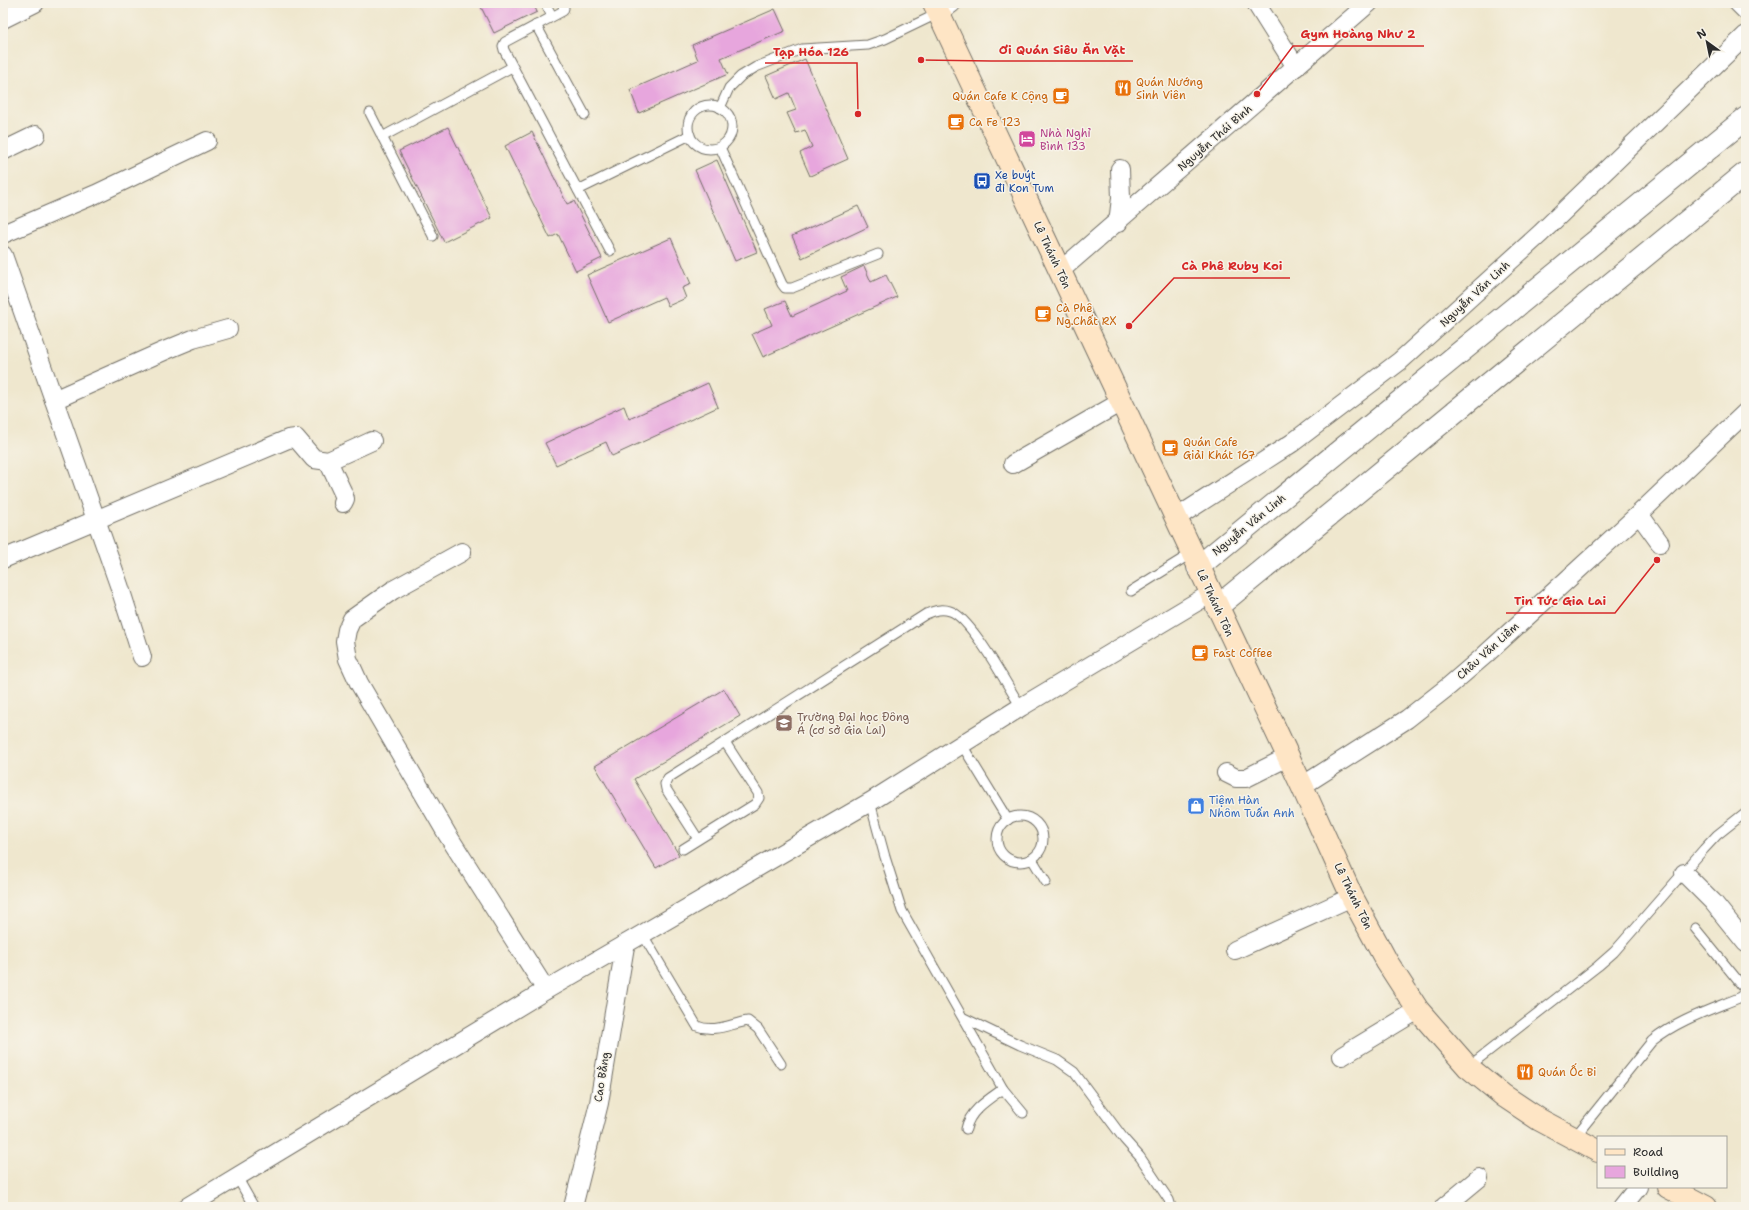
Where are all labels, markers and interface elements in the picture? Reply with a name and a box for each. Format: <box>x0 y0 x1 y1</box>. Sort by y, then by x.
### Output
callout: Gym Hoàng Như 2 <box>1293 22 1424 46</box>
north arrow <box>1687 22 1727 62</box>
text: N <box>1694 25 1710 43</box>
text: Gym Hoàng Như 2 <box>1301 26 1416 42</box>
callout: Ơi Quán Siêu Ăn Vặt <box>991 37 1133 61</box>
callout: Tạp Hóa 126 <box>765 39 857 63</box>
text: Ơi Quán Siêu Ăn Vặt <box>999 42 1125 58</box>
text: Tạp Hóa 126 <box>773 44 849 60</box>
place label: Quán Nướng Sinh Viên <box>1136 75 1203 103</box>
restaurant icon: Quán Nướng Sinh Viên <box>1113 78 1133 98</box>
cafe icon: Quán Cafe K Cộng <box>1051 86 1071 106</box>
place label: Quán Cafe K Cộng <box>952 89 1048 104</box>
street label: Nguyễn Thái Bình <box>1175 101 1256 175</box>
cafe icon: Ca Fe 123 <box>946 112 966 132</box>
place label: Ca Fe 123 <box>969 115 1021 130</box>
place label: Nhà Nghỉ Bình 133 <box>1040 126 1091 154</box>
hotel icon: Nhà Nghỉ Bình 133 <box>1017 129 1037 149</box>
place label: Xe buýt đi Kon Tum <box>995 168 1054 196</box>
bus stop icon: Xe buýt đi Kon Tum <box>972 171 992 191</box>
street label: Lê Thánh Tôn <box>1030 219 1074 291</box>
callout: Cà Phê Ruby Koi <box>1174 254 1290 278</box>
street label: Nguyễn Văn Linh <box>1437 257 1513 330</box>
text: Cà Phê Ruby Koi <box>1182 258 1283 274</box>
place label: Cà Phê Ng.Chất RX <box>1056 301 1117 329</box>
cafe icon: Cà Phê Ng.Chất RX <box>1033 304 1053 324</box>
place label: Quán Cafe Giải Khát 167 <box>1183 435 1256 463</box>
cafe icon: Quán Cafe Giải Khát 167 <box>1160 438 1180 458</box>
street label: Nguyễn Văn Linh <box>1209 491 1289 559</box>
street label: Lê Thánh Tôn <box>1193 567 1237 639</box>
callout: Tin Tức Gia Lai <box>1506 589 1615 613</box>
text: Tin Tức Gia Lai <box>1514 593 1606 609</box>
street label: Châu Văn Liêm <box>1454 619 1523 683</box>
cafe icon: Fast Coffee <box>1190 643 1210 663</box>
place label: Fast Coffee <box>1213 646 1272 661</box>
place label: Trường Đại học Đông Á (cơ sở Gia Lai) <box>797 710 910 738</box>
school or university icon: Trường Đại học Đông Á (cơ sở Gia Lai) <box>774 713 794 733</box>
place label: Tiệm Hàn Nhôm Tuấn Anh <box>1209 793 1295 821</box>
shop icon: Tiệm Hàn Nhôm Tuấn Anh <box>1186 796 1206 816</box>
street label: Lê Thánh Tôn <box>1330 860 1376 932</box>
street label: Cao Bằng <box>591 1051 613 1103</box>
restaurant icon: Quán Ốc Bi <box>1515 1062 1535 1082</box>
place label: Quán Ốc Bi <box>1538 1063 1596 1080</box>
legend <box>1597 1136 1727 1188</box>
text: Road <box>1633 1144 1664 1160</box>
text: Building <box>1633 1164 1679 1180</box>

